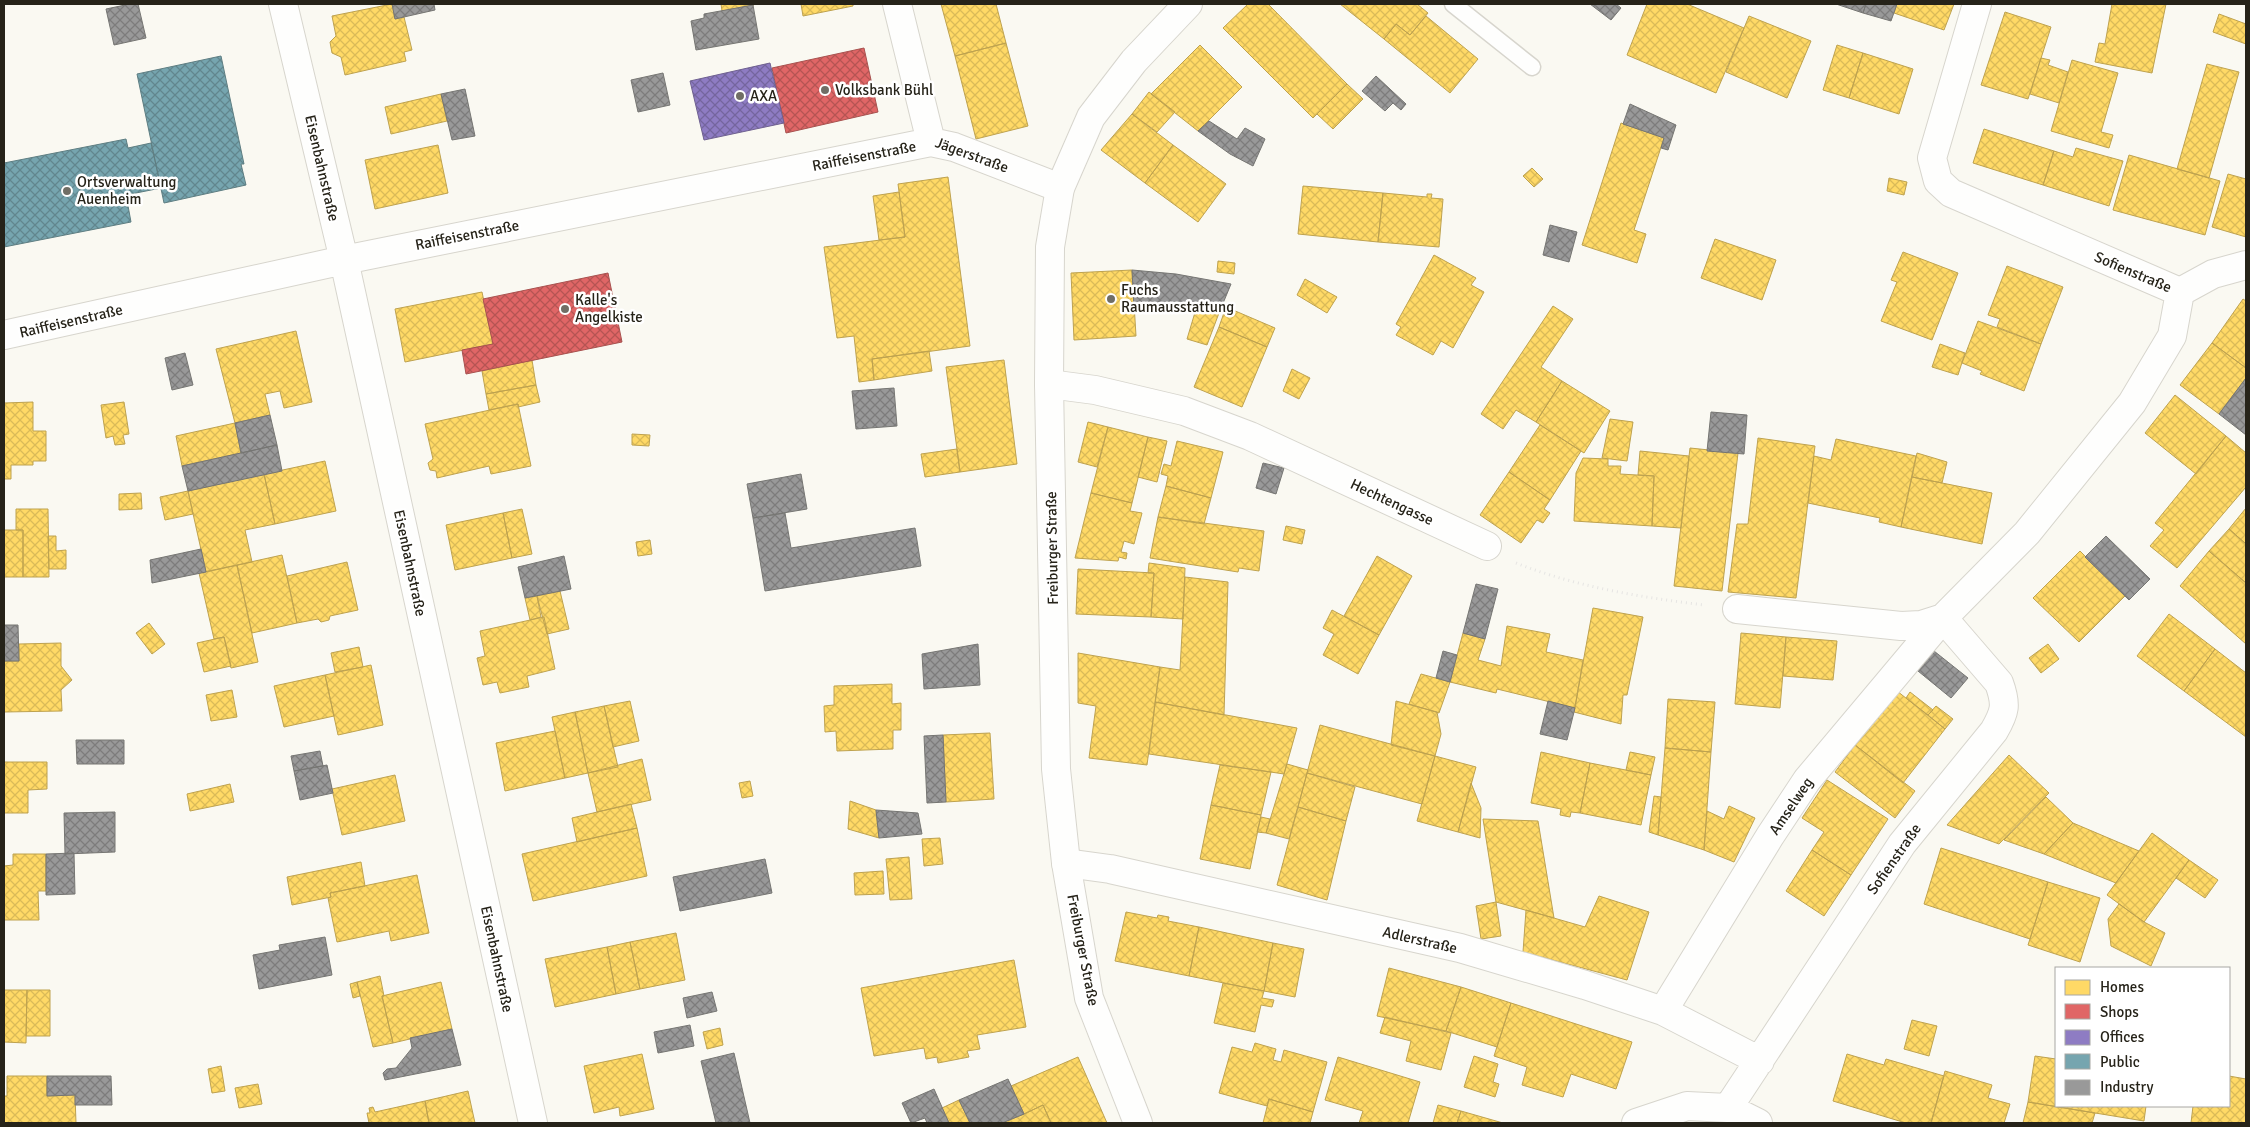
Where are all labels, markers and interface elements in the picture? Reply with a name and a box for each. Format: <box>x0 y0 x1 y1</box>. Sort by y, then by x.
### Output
place label: Volksbank Bühl <box>835 81 934 99</box>
marker: Volksbank Bühl <box>819 84 831 96</box>
place label: AXA <box>750 87 777 105</box>
marker: AXA <box>734 90 746 102</box>
street label: Eisenbahnstraße <box>301 113 343 223</box>
street label: Jägerstraße <box>933 133 1011 177</box>
street label: Raiffeisenstraße <box>810 137 918 175</box>
place label: Ortsverwaltung Auenheim <box>77 173 177 208</box>
marker: Ortsverwaltung Auenheim <box>61 185 73 197</box>
street label: Raiffeisenstraße <box>413 216 521 254</box>
street label: Sofienstraße <box>2092 248 2174 296</box>
place label: Fuchs Raumausstattung <box>1121 281 1234 316</box>
place label: Kalle's Angelkiste <box>575 291 643 326</box>
marker: Fuchs Raumausstattung <box>1105 293 1117 305</box>
street label: Raiffeisenstraße <box>18 300 124 342</box>
marker: Kalle's Angelkiste <box>559 303 571 315</box>
street label: Hechtengasse <box>1347 475 1437 529</box>
street label: Freiburger Straße <box>1042 491 1062 605</box>
street label: Eisenbahnstraße <box>390 508 430 618</box>
street label: Amselweg <box>1765 774 1817 838</box>
street label: Sofienstraße <box>1863 820 1925 898</box>
street label: Freiburger Straße <box>1063 893 1103 1007</box>
street label: Eisenbahnstraße <box>477 904 517 1014</box>
street label: Adlerstraße <box>1381 923 1459 957</box>
legend <box>2055 967 2230 1107</box>
text: Homes <box>2100 978 2144 996</box>
text: Shops <box>2100 1003 2139 1021</box>
text: Offices <box>2100 1028 2145 1046</box>
text: Public <box>2100 1053 2140 1071</box>
text: Industry <box>2100 1078 2153 1096</box>

